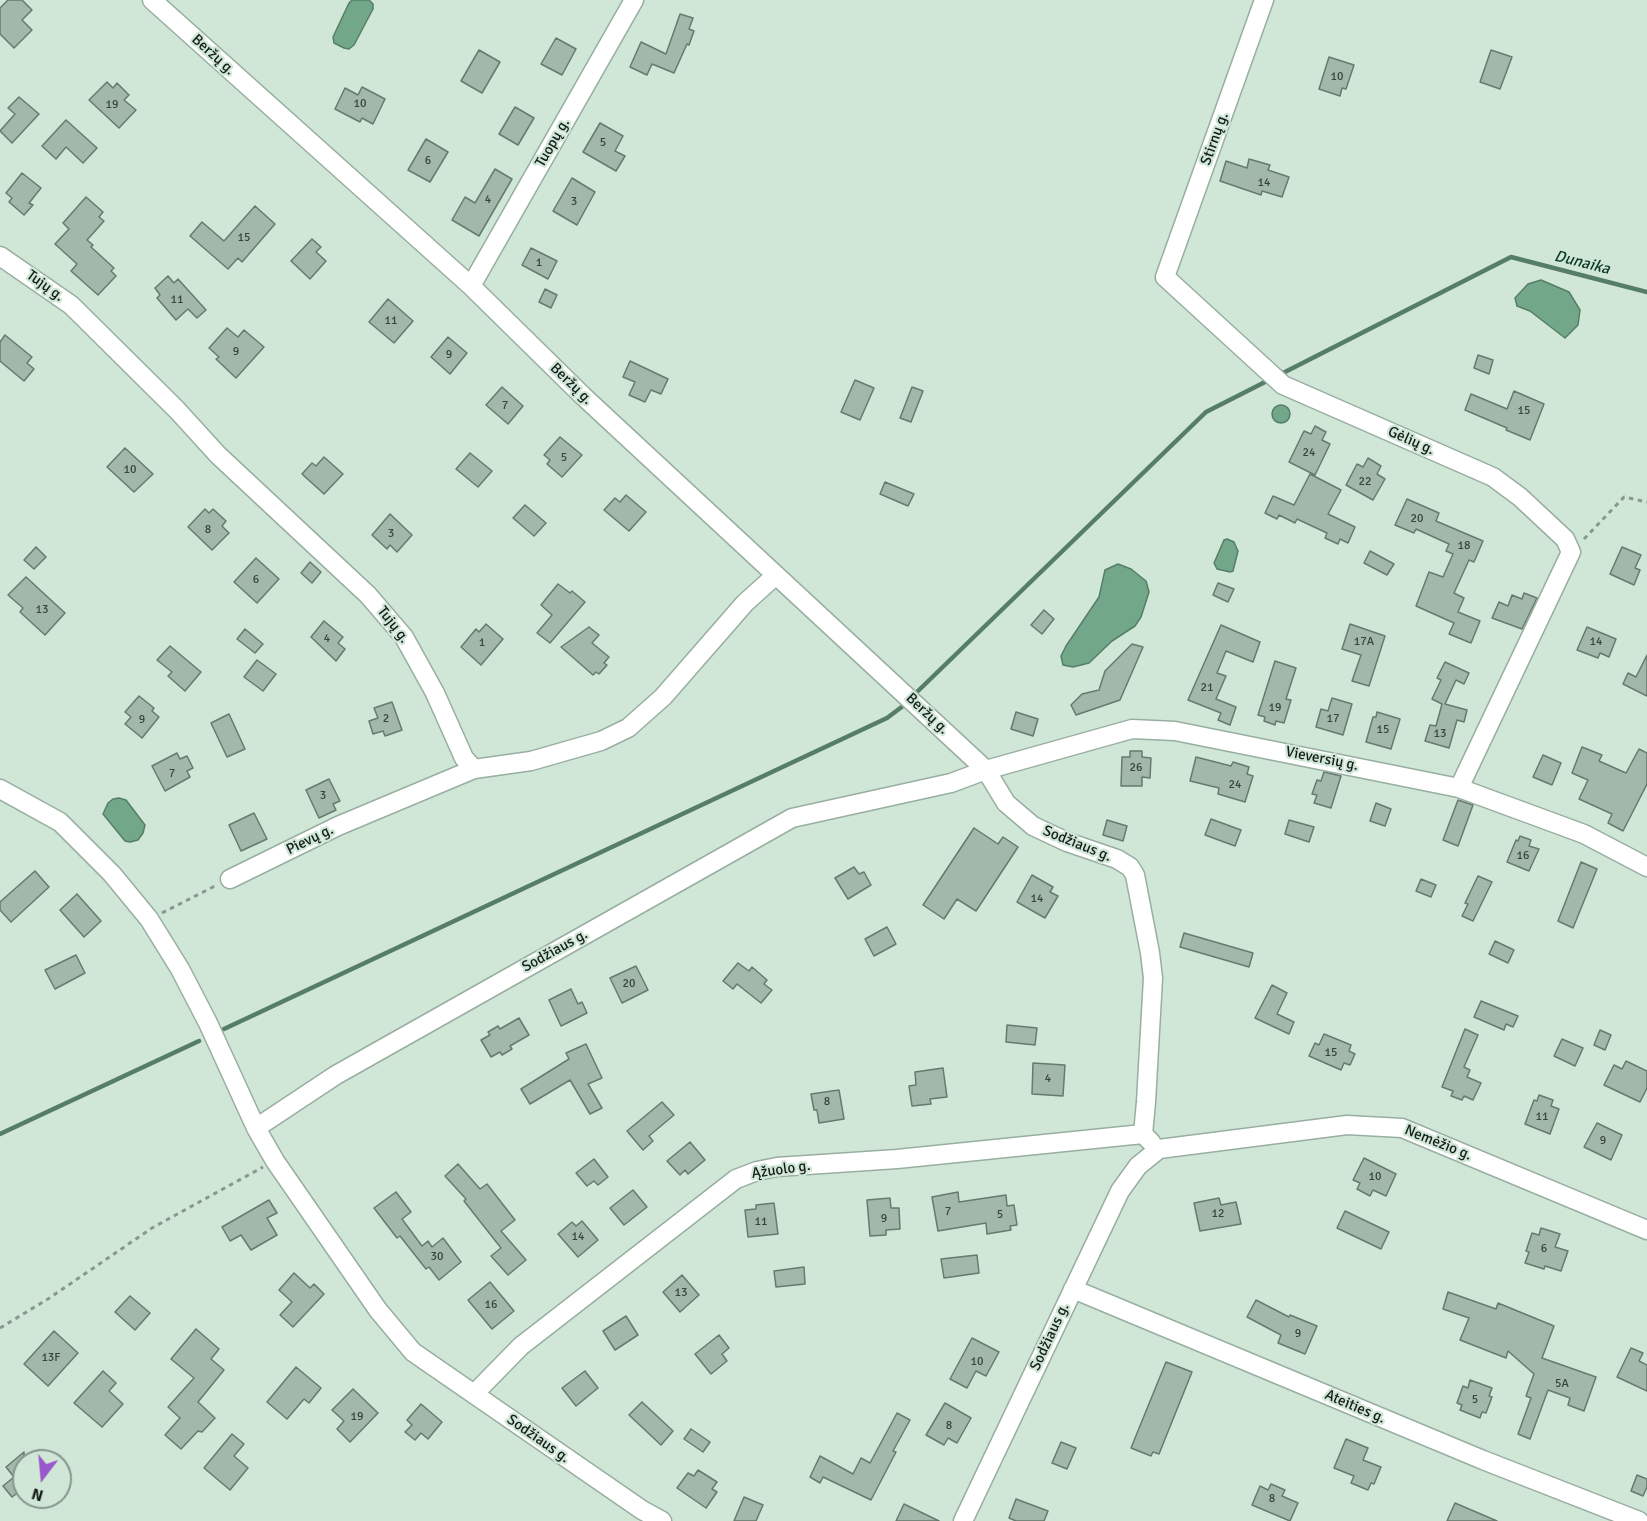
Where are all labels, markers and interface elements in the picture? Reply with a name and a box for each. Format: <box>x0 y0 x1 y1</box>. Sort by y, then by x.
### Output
street label: Beržų g. <box>188 31 238 79</box>
house number: 10 <box>1331 70 1343 84</box>
house number: 10 <box>354 97 366 111</box>
house number: 19 <box>106 98 118 112</box>
street label: Stirnų g. <box>1197 110 1233 168</box>
street label: Tuopų g. <box>532 115 574 171</box>
house number: 5 <box>600 136 606 150</box>
house number: 6 <box>425 154 431 168</box>
house number: 14 <box>1258 176 1270 190</box>
house number: 4 <box>485 193 491 207</box>
house number: 3 <box>571 195 577 209</box>
house number: 15 <box>238 231 250 245</box>
water label: Dunaika <box>1552 247 1612 279</box>
house number: 1 <box>536 256 542 270</box>
street label: Tujų g. <box>23 266 67 306</box>
house number: 11 <box>171 293 183 307</box>
house number: 11 <box>385 314 397 328</box>
house number: 9 <box>233 345 239 359</box>
house number: 9 <box>446 348 452 362</box>
street label: Beržų g. <box>546 359 596 409</box>
house number: 7 <box>502 399 508 413</box>
house number: 15 <box>1518 404 1530 418</box>
street label: Gėlių g. <box>1385 423 1437 459</box>
house number: 24 <box>1303 446 1315 460</box>
house number: 5 <box>561 451 567 465</box>
house number: 10 <box>124 463 136 477</box>
house number: 22 <box>1359 475 1371 489</box>
house number: 20 <box>1411 512 1423 526</box>
house number: 8 <box>205 523 211 537</box>
house number: 3 <box>388 527 394 541</box>
house number: 18 <box>1458 539 1470 553</box>
house number: 6 <box>253 573 259 587</box>
house number: 13 <box>36 603 48 617</box>
street label: Tujų g. <box>373 603 413 647</box>
house number: 4 <box>324 632 330 646</box>
house number: 17A <box>1354 635 1374 649</box>
house number: 14 <box>1590 635 1602 649</box>
house number: 1 <box>479 636 485 650</box>
house number: 21 <box>1201 681 1213 695</box>
street label: Beržų g. <box>902 690 952 738</box>
house number: 19 <box>1269 701 1281 715</box>
house number: 2 <box>383 712 389 726</box>
house number: 17 <box>1327 712 1339 726</box>
house number: 9 <box>139 713 145 727</box>
house number: 15 <box>1377 723 1389 737</box>
house number: 13 <box>1434 727 1446 741</box>
street label: Vieversių g. <box>1284 743 1360 775</box>
house number: 26 <box>1130 761 1142 775</box>
house number: 7 <box>169 767 175 781</box>
house number: 24 <box>1229 778 1241 792</box>
house number: 3 <box>320 789 326 803</box>
street label: Pievų g. <box>284 821 336 859</box>
street label: Sodžiaus g. <box>1040 822 1114 866</box>
house number: 16 <box>1517 849 1529 863</box>
house number: 14 <box>1031 892 1043 906</box>
street label: Sodžiaus g. <box>519 926 591 976</box>
house number: 20 <box>623 977 635 991</box>
house number: 15 <box>1325 1046 1337 1060</box>
house number: 4 <box>1045 1072 1051 1086</box>
house number: 8 <box>824 1095 830 1109</box>
house number: 11 <box>1536 1110 1548 1124</box>
street label: Nemėžio g. <box>1402 1121 1474 1165</box>
house number: 9 <box>1600 1134 1606 1148</box>
street label: Ąžuolo g. <box>751 1157 811 1183</box>
house number: 10 <box>1369 1170 1381 1184</box>
house number: 7 <box>945 1205 951 1219</box>
house number: 12 <box>1212 1207 1224 1221</box>
house number: 5 <box>997 1208 1003 1222</box>
house number: 9 <box>881 1212 887 1226</box>
house number: 11 <box>755 1215 767 1229</box>
house number: 14 <box>572 1230 584 1244</box>
house number: 6 <box>1541 1242 1547 1256</box>
house number: 30 <box>431 1250 443 1264</box>
house number: 13 <box>675 1286 687 1300</box>
house number: 16 <box>485 1298 497 1312</box>
street label: Sodžiaus g. <box>1027 1300 1073 1374</box>
house number: 9 <box>1295 1327 1301 1341</box>
house number: 13F <box>41 1351 61 1365</box>
house number: 10 <box>971 1355 983 1369</box>
house number: 5A <box>1555 1377 1569 1391</box>
street label: Ateities g. <box>1322 1386 1388 1428</box>
house number: 5 <box>1472 1393 1478 1407</box>
house number: 19 <box>351 1410 363 1424</box>
street label: Sodžiaus g. <box>503 1411 573 1467</box>
house number: 8 <box>946 1419 952 1433</box>
north arrow <box>12 1449 72 1509</box>
text: N <box>29 1483 46 1506</box>
house number: 8 <box>1269 1492 1275 1506</box>

